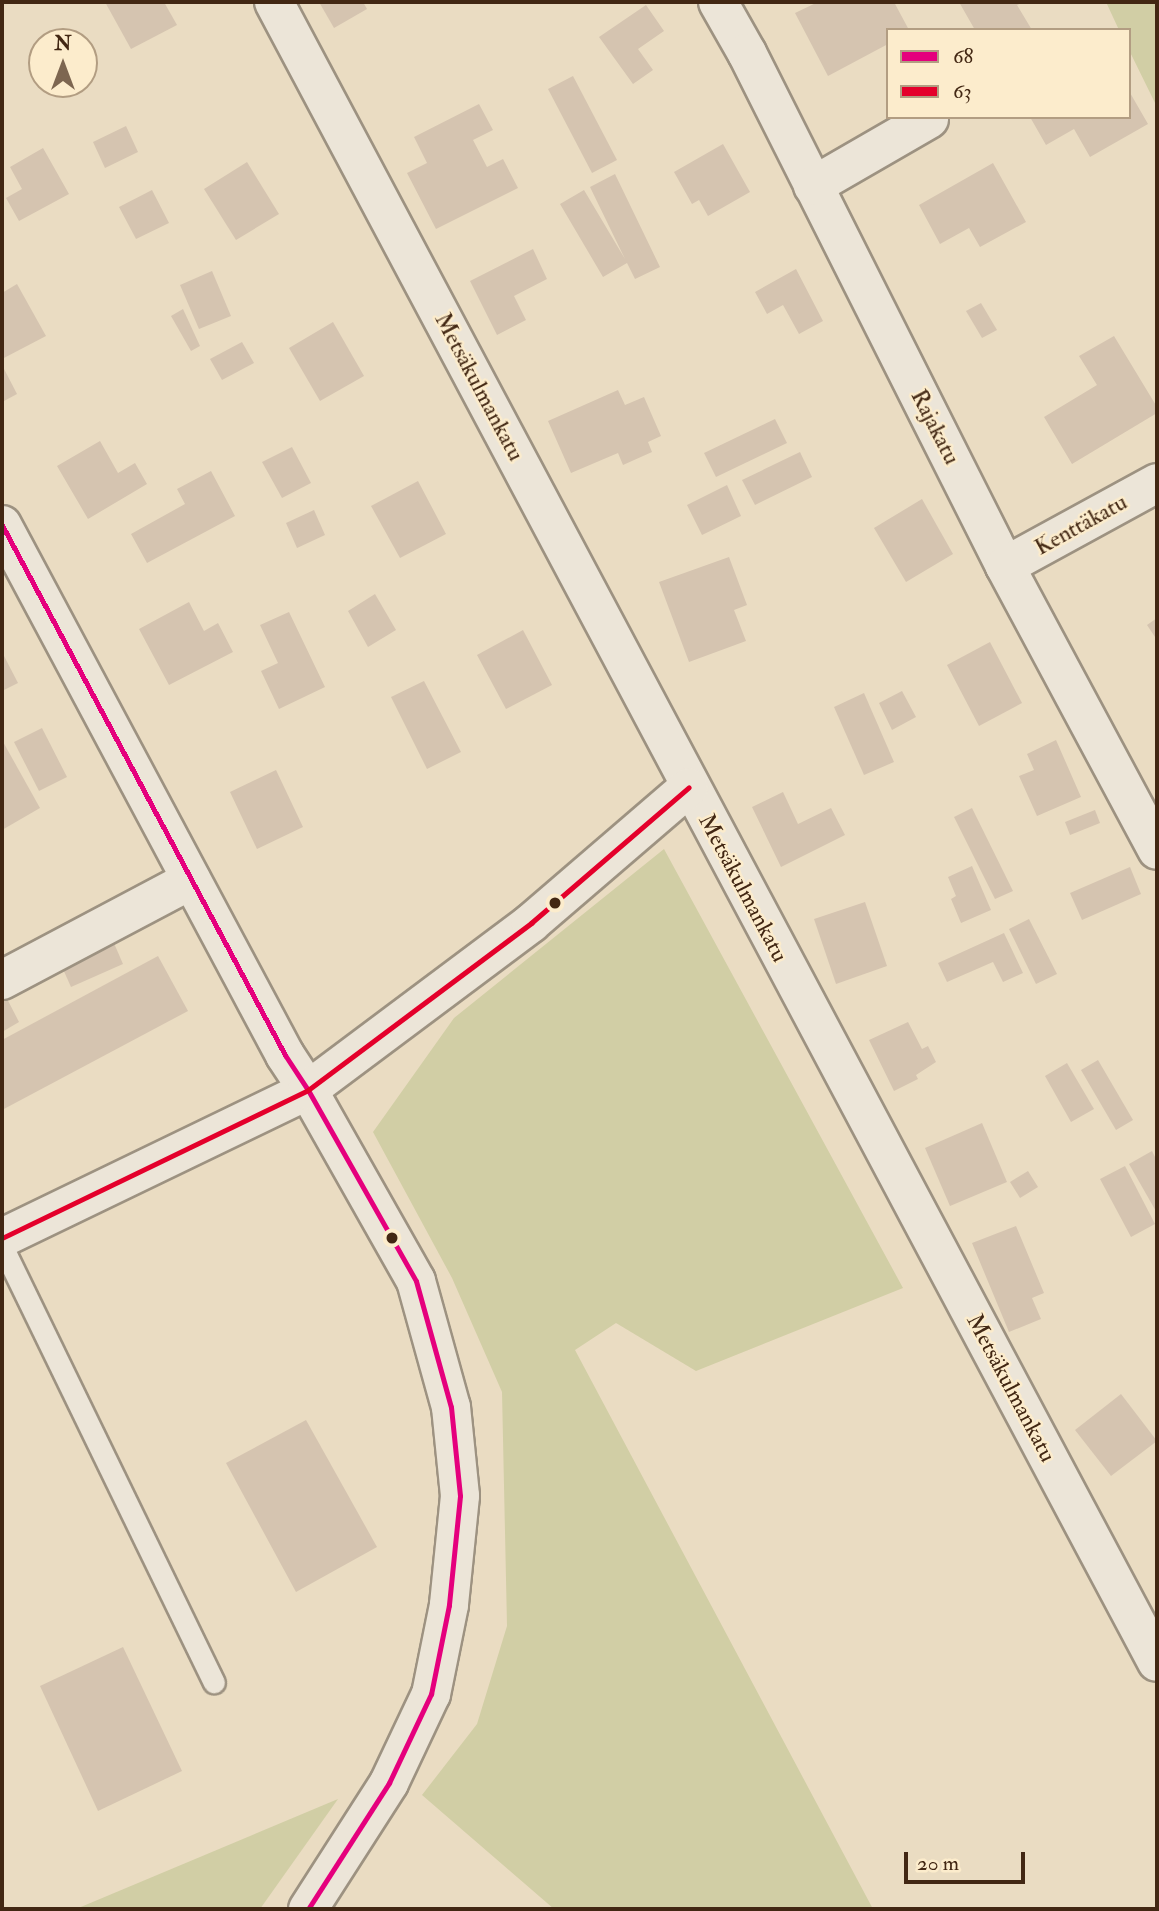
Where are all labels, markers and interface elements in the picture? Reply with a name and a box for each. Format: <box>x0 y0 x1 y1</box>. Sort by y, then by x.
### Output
north arrow <box>28 28 98 98</box>
legend <box>886 28 1131 119</box>
text: N <box>54 32 72 56</box>
text: 68 <box>953 43 973 70</box>
text: 63 <box>953 78 972 105</box>
street label: Metsäkulmankatu <box>428 308 530 466</box>
street label: Rajakatu <box>904 385 966 469</box>
street label: Kenttäkatu <box>1030 488 1132 562</box>
street label: Metsäkulmankatu <box>692 809 794 967</box>
unlabelled marker <box>548 896 562 910</box>
unlabelled marker <box>385 1231 399 1245</box>
street label: Metsäkulmankatu <box>960 1309 1062 1467</box>
scale bar <box>907 1838 1028 1882</box>
text: 20 m <box>917 1850 959 1877</box>

